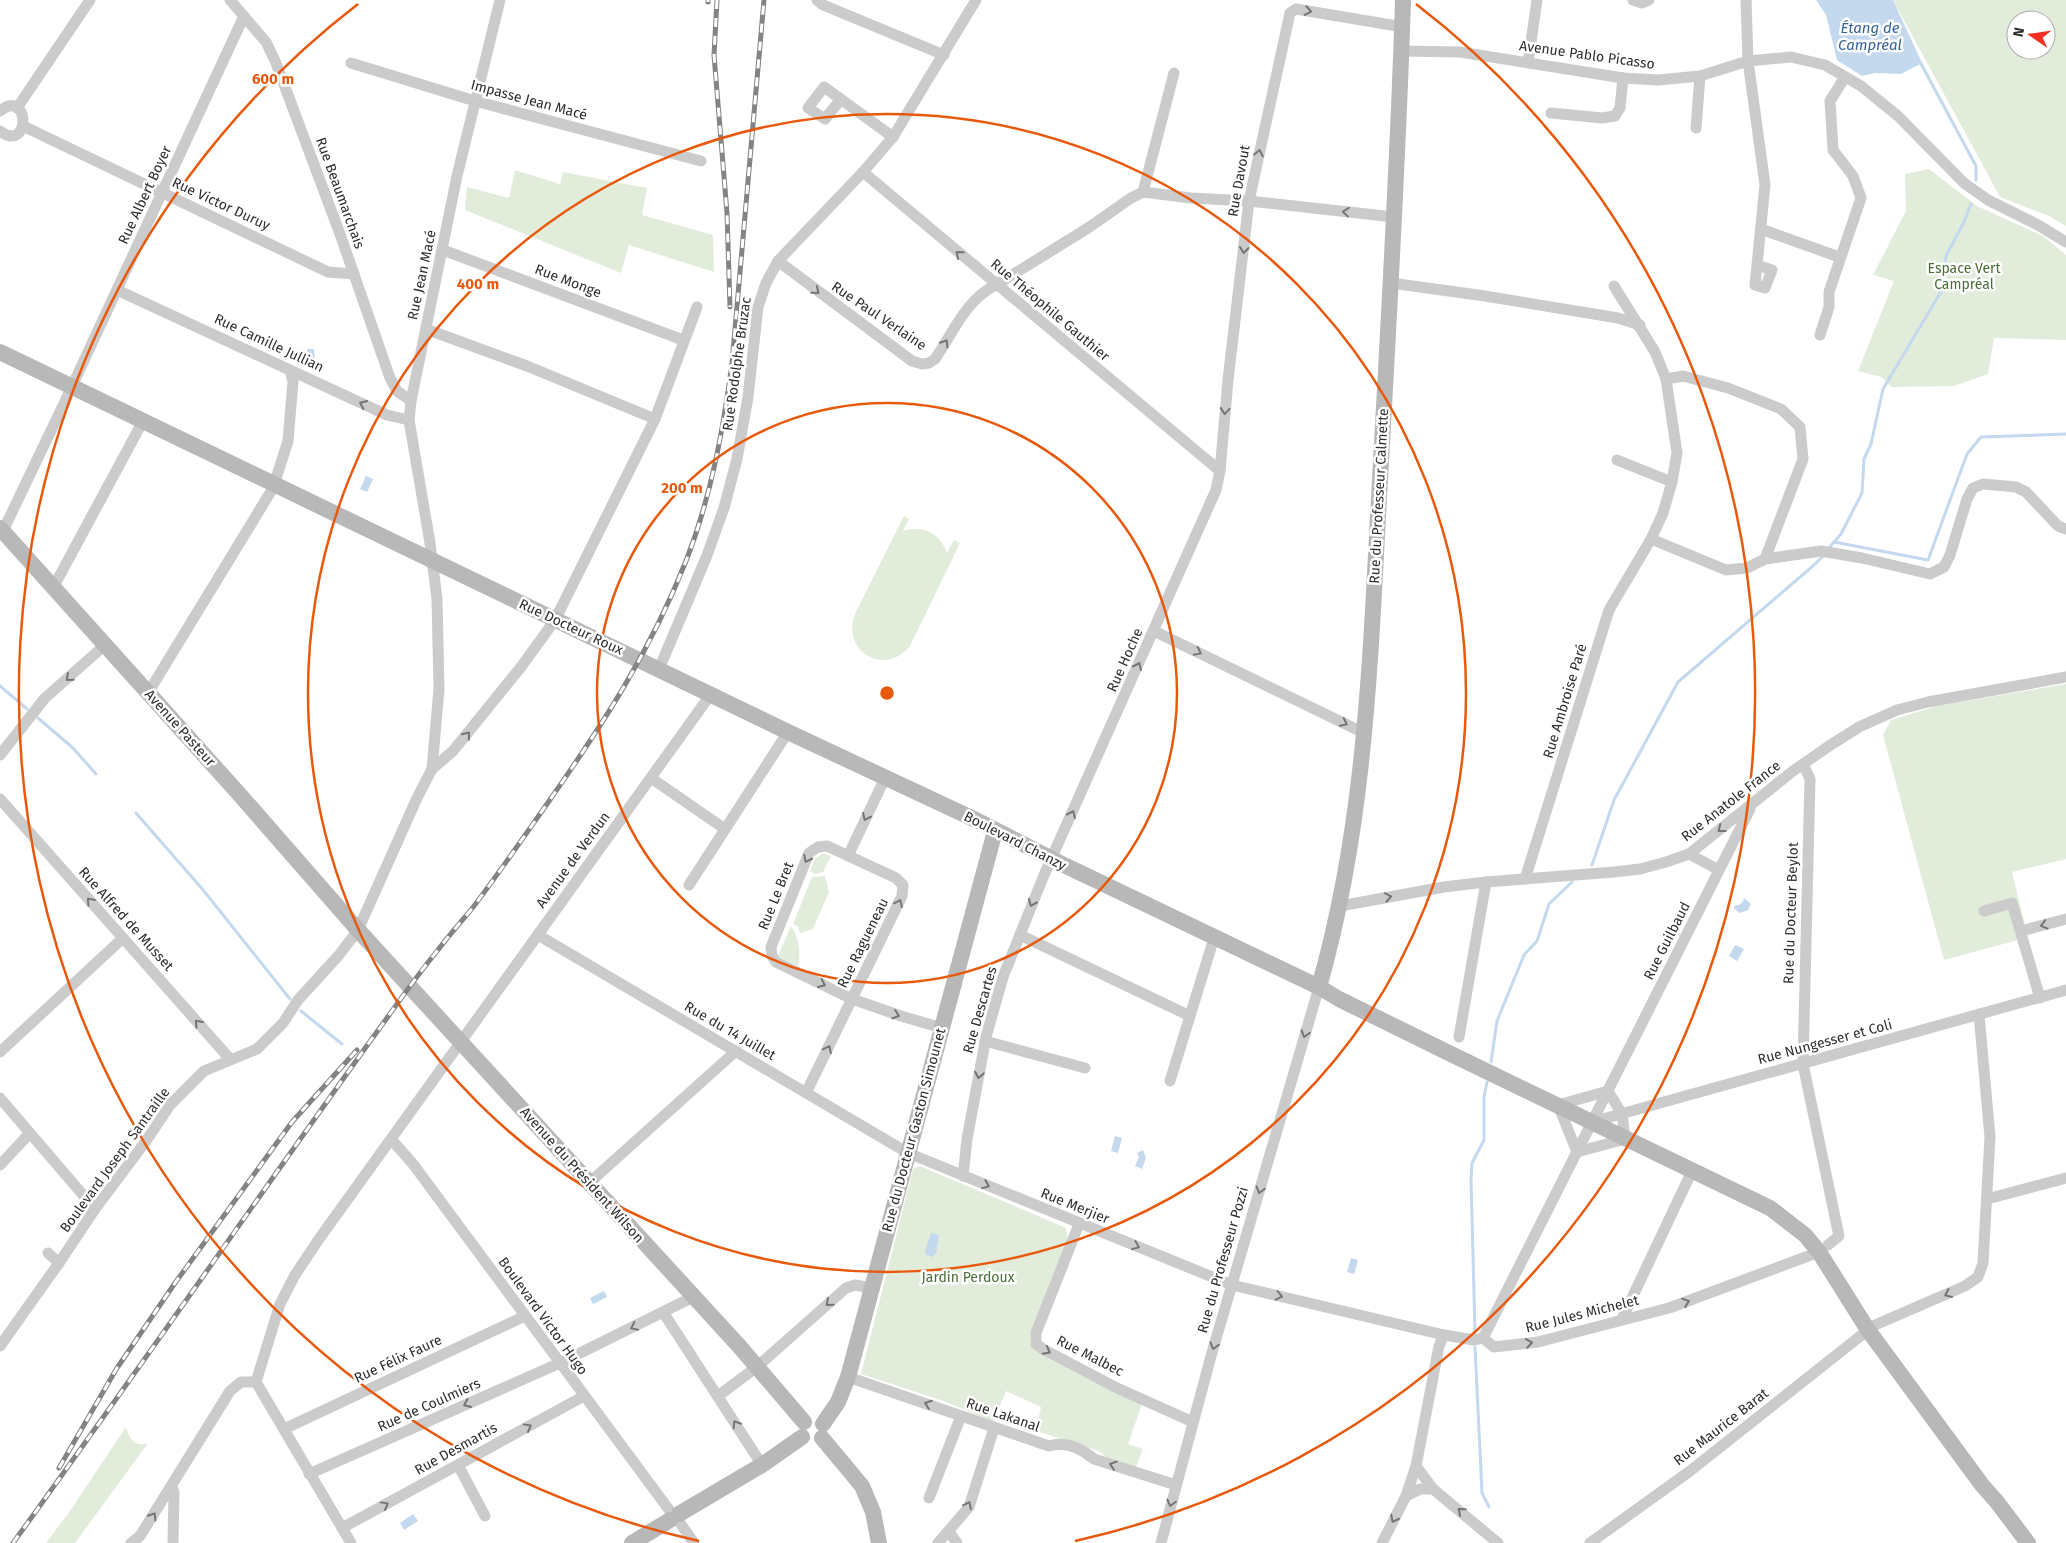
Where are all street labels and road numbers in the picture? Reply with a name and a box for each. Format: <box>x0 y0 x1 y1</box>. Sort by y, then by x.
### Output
street label: Avenue Pablo Picasso <box>1518 37 1656 73</box>
street label: Impasse Jean Macé <box>469 76 589 124</box>
street label: Rue Beaumarchais <box>312 135 368 251</box>
street label: Rue Albert Boyer <box>115 143 175 247</box>
street label: Rue Davout <box>1224 143 1254 218</box>
street label: Rue Victor Duruy <box>169 174 273 234</box>
street label: Rue Jean Macé <box>404 228 440 322</box>
street label: Rue Théophile Gauthier <box>987 255 1113 365</box>
street label: Rue Monge <box>532 261 604 301</box>
street label: Rue Paul Verlaine <box>828 278 930 354</box>
street label: Rue Rodolphe Bruzac <box>719 296 755 432</box>
street label: Rue Camille Jullian <box>211 310 327 376</box>
street label: Rue du Professeur Calmette <box>1366 408 1392 584</box>
street label: Rue Docteur Roux <box>516 595 626 659</box>
street label: Rue Hoche <box>1103 625 1147 695</box>
street label: Rue Ambroise Paré <box>1539 642 1591 760</box>
street label: Avenue Pasteur <box>141 686 219 770</box>
street label: Rue Anatole France <box>1678 757 1784 845</box>
street label: Boulevard Chanzy <box>961 808 1069 874</box>
street label: Avenue de Verdun <box>532 809 614 911</box>
street label: Rue du Docteur Beylot <box>1780 841 1802 984</box>
street label: Rue Le Bret <box>755 859 798 933</box>
street label: Rue Alfred de Musset <box>75 864 178 975</box>
street label: Rue Ragueneau <box>834 895 892 991</box>
street label: Rue Guilbaud <box>1640 899 1694 983</box>
street label: Rue Descartes <box>959 964 1001 1055</box>
street label: Rue du 14 Juillet <box>681 998 779 1064</box>
street label: Rue Nungesser et Coli <box>1756 1016 1894 1068</box>
street label: Rue du Docteur Gaston Simounet <box>879 1025 950 1234</box>
street label: Boulevard Joseph Santraille <box>57 1084 173 1236</box>
street label: Avenue du Président Wilson <box>517 1104 647 1246</box>
street label: Rue Merjier <box>1038 1185 1112 1228</box>
street label: Rue du Professeur Pozzi <box>1194 1185 1252 1335</box>
street label: Boulevard Victor Hugo <box>495 1254 591 1378</box>
street label: Rue Jules Michelet <box>1523 1291 1641 1336</box>
street label: Rue Félix Faure <box>351 1331 445 1387</box>
street label: Rue Malbec <box>1054 1332 1127 1380</box>
street label: Rue de Coulmiers <box>375 1374 484 1435</box>
street label: Rue Maurice Barat <box>1670 1384 1772 1469</box>
street label: Rue Lakanal <box>964 1394 1042 1436</box>
street label: Rue Desmartis <box>412 1419 501 1479</box>

